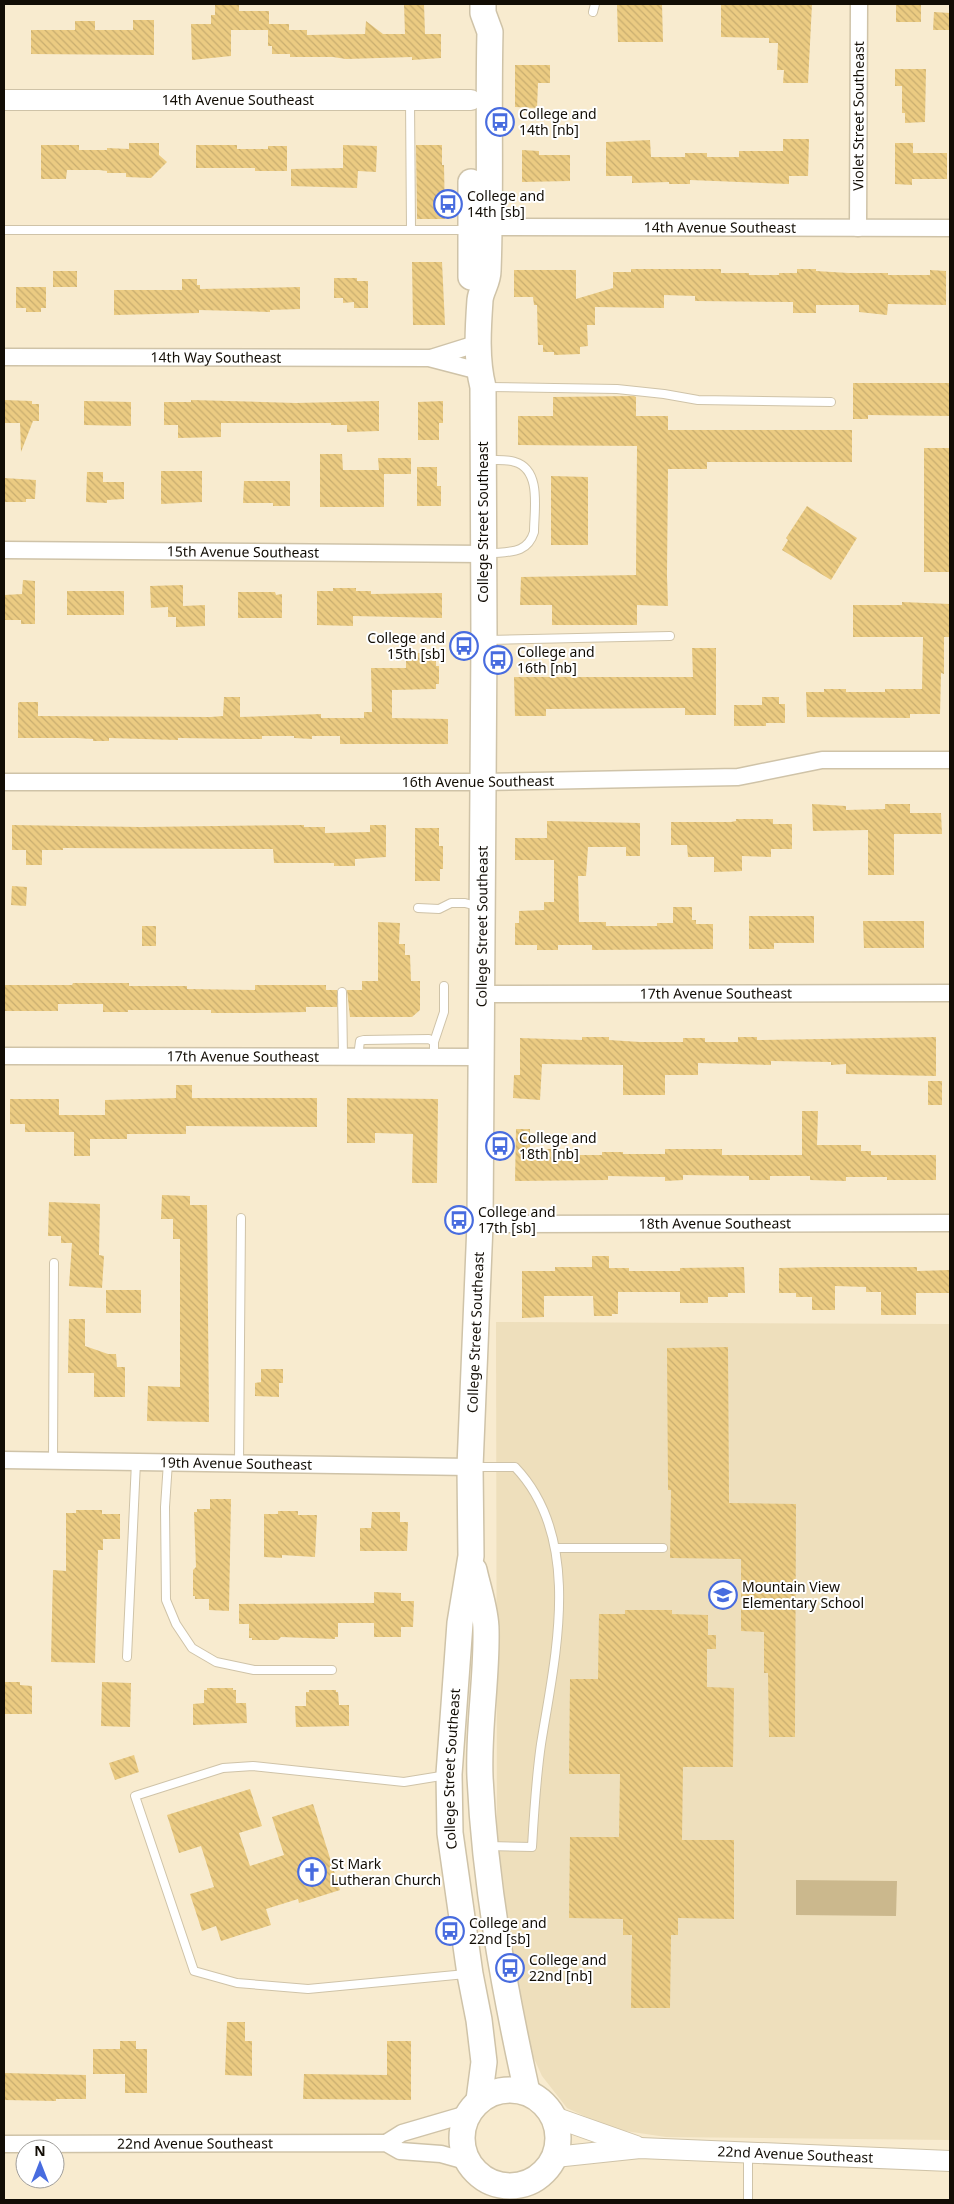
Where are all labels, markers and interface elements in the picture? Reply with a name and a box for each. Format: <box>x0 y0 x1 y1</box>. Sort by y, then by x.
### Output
street label: Violet Street Southeast <box>848 41 868 191</box>
street label: 14th Avenue Southeast <box>162 90 314 109</box>
place label: College and 14th [nb] <box>519 104 597 139</box>
bus stop icon: College and 14th [nb] <box>485 107 515 137</box>
place label: College and 14th [sb] <box>467 186 545 221</box>
bus stop icon: College and 14th [sb] <box>433 189 463 219</box>
street label: 14th Avenue Southeast <box>644 217 796 237</box>
street label: 14th Way Southeast <box>151 347 281 367</box>
street label: College Street Southeast <box>473 441 492 603</box>
street label: 15th Avenue Southeast <box>167 541 319 562</box>
place label: College and 15th [sb] <box>367 628 445 663</box>
bus stop icon: College and 15th [sb] <box>449 631 479 661</box>
place label: College and 16th [nb] <box>517 642 595 677</box>
bus stop icon: College and 16th [nb] <box>483 645 513 675</box>
street label: 16th Avenue Southeast <box>402 771 554 791</box>
street label: College Street Southeast <box>471 846 492 1007</box>
street label: 17th Avenue Southeast <box>640 983 792 1003</box>
street label: 17th Avenue Southeast <box>167 1046 319 1066</box>
place label: College and 18th [nb] <box>519 1128 597 1163</box>
bus stop icon: College and 18th [nb] <box>485 1131 515 1161</box>
place label: College and 17th [sb] <box>478 1202 556 1237</box>
bus stop icon: College and 17th [sb] <box>444 1205 474 1235</box>
street label: 18th Avenue Southeast <box>639 1213 791 1233</box>
street label: College Street Southeast <box>462 1251 488 1413</box>
street label: 19th Avenue Southeast <box>160 1452 312 1474</box>
place label: Mountain View Elementary School <box>742 1577 864 1612</box>
school or university icon: Mountain View Elementary School <box>708 1580 738 1610</box>
street label: College Street Southeast <box>439 1688 464 1851</box>
place label: St Mark Lutheran Church <box>331 1854 441 1889</box>
church icon: St Mark Lutheran Church <box>297 1857 327 1887</box>
place label: College and 22nd [sb] <box>469 1913 547 1948</box>
bus stop icon: College and 22nd [sb] <box>435 1916 465 1946</box>
place label: College and 22nd [nb] <box>529 1950 607 1985</box>
bus stop icon: College and 22nd [nb] <box>495 1953 525 1983</box>
street label: 22nd Avenue Southeast <box>117 2133 273 2153</box>
north arrow <box>15 2139 65 2189</box>
text: N <box>34 2141 46 2160</box>
street label: 22nd Avenue Southeast <box>717 2141 874 2167</box>

